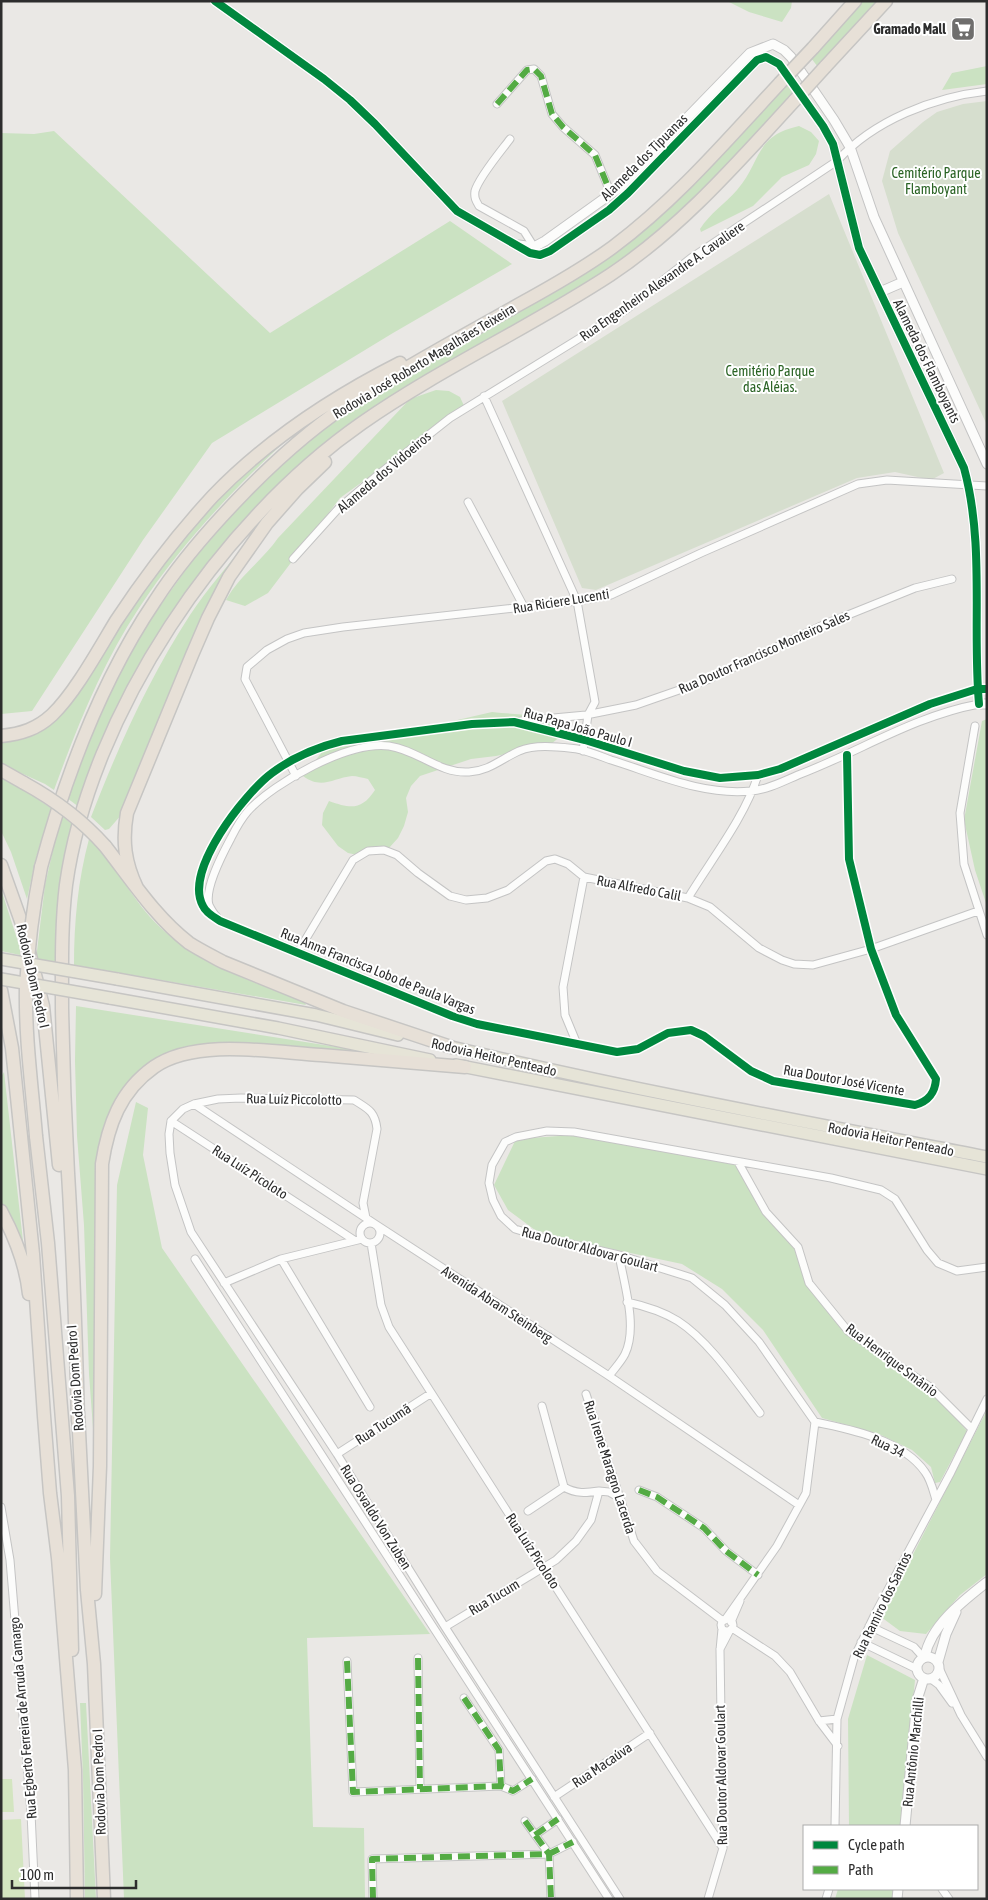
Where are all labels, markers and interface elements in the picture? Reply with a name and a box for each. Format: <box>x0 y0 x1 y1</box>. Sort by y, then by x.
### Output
supermarket icon: Gramado Mall <box>950 16 976 42</box>
place label: Gramado Mall <box>873 21 946 37</box>
street label: Alameda dos Tipuanas <box>597 110 691 204</box>
park label: Cemitério Parque Flamboyant <box>891 165 981 197</box>
street label: Rua Engenheiro Alexandre A. Cavaliere <box>577 218 747 344</box>
street label: Alameda dos Flamboyants <box>890 297 964 425</box>
street label: Rodovia José Roberto Magalhães Teixeira <box>330 300 518 422</box>
park label: Cemitério Parque das Aléias. <box>725 363 815 395</box>
street label: Alameda dos Vidoeiros <box>334 428 434 516</box>
street label: Rua Riciere Lucenti <box>512 585 610 617</box>
street label: Rua Doutor Francisco Monteiro Sales <box>676 607 852 697</box>
street label: Rua Papa João Paulo I <box>522 704 634 750</box>
street label: Rua Alfredo Calil <box>595 872 683 904</box>
street label: Rodovia Dom Pedro I <box>13 922 53 1030</box>
street label: Rua Anna Francisca Lobo de Paula Vargas <box>278 925 478 1017</box>
street label: Rodovia Heitor Penteado <box>430 1035 558 1079</box>
street label: Rua Doutor José Vicente <box>782 1061 906 1099</box>
street label: Rua Luíz Piccolotto <box>246 1090 342 1108</box>
street label: Rodovia Heitor Penteado <box>827 1119 955 1159</box>
street label: Rua Luíz Picoloto <box>209 1142 291 1202</box>
street label: Rua Doutor Aldovar Goulart <box>520 1223 660 1275</box>
street label: Avenida Abram Steinberg <box>439 1262 555 1346</box>
street label: Rua Henrique Smânio <box>843 1320 941 1400</box>
street label: Rodovia Dom Pedro I <box>63 1324 87 1432</box>
street label: Rua Irene Maragno Lacerda <box>581 1398 639 1536</box>
street label: Rua Tucumã <box>352 1400 414 1448</box>
street label: Rua 34 <box>869 1431 908 1461</box>
street label: Rua Osvaldo Von Zuben <box>337 1462 415 1572</box>
street label: Rua Luíz Picoloto <box>503 1510 563 1592</box>
street label: Rua Ramiro dos Santos <box>849 1549 915 1661</box>
street label: Rua Tucum <box>466 1576 522 1618</box>
street label: Rua Egberto Ferreira de Arruda Camargo <box>6 1616 40 1820</box>
street label: Rua Antônio Marchilli <box>899 1696 927 1808</box>
street label: Rua Doutor Aldovar Goulart <box>712 1705 730 1845</box>
street label: Rodovia Dom Pedro I <box>89 1729 109 1835</box>
street label: Rua Macaúva <box>569 1739 635 1791</box>
legend <box>803 1825 978 1890</box>
text: Cycle path <box>848 1836 905 1853</box>
scale bar <box>12 1858 136 1890</box>
text: Path <box>848 1861 874 1878</box>
text: 100 m <box>20 1866 54 1883</box>

